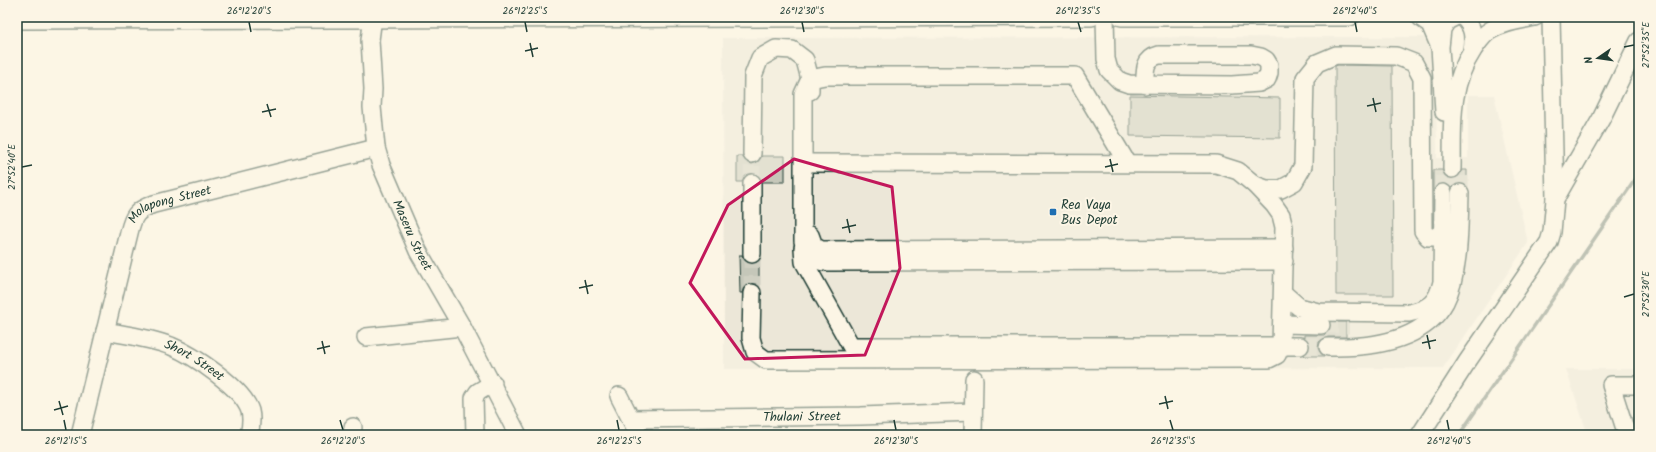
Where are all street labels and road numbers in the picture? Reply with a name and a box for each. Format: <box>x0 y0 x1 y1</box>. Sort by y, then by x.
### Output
street label: Molapong Street <box>122 179 214 227</box>
street label: Maseru Street <box>387 196 438 276</box>
street label: Short Street <box>161 334 230 387</box>
street label: Thulani Street <box>763 406 842 428</box>

